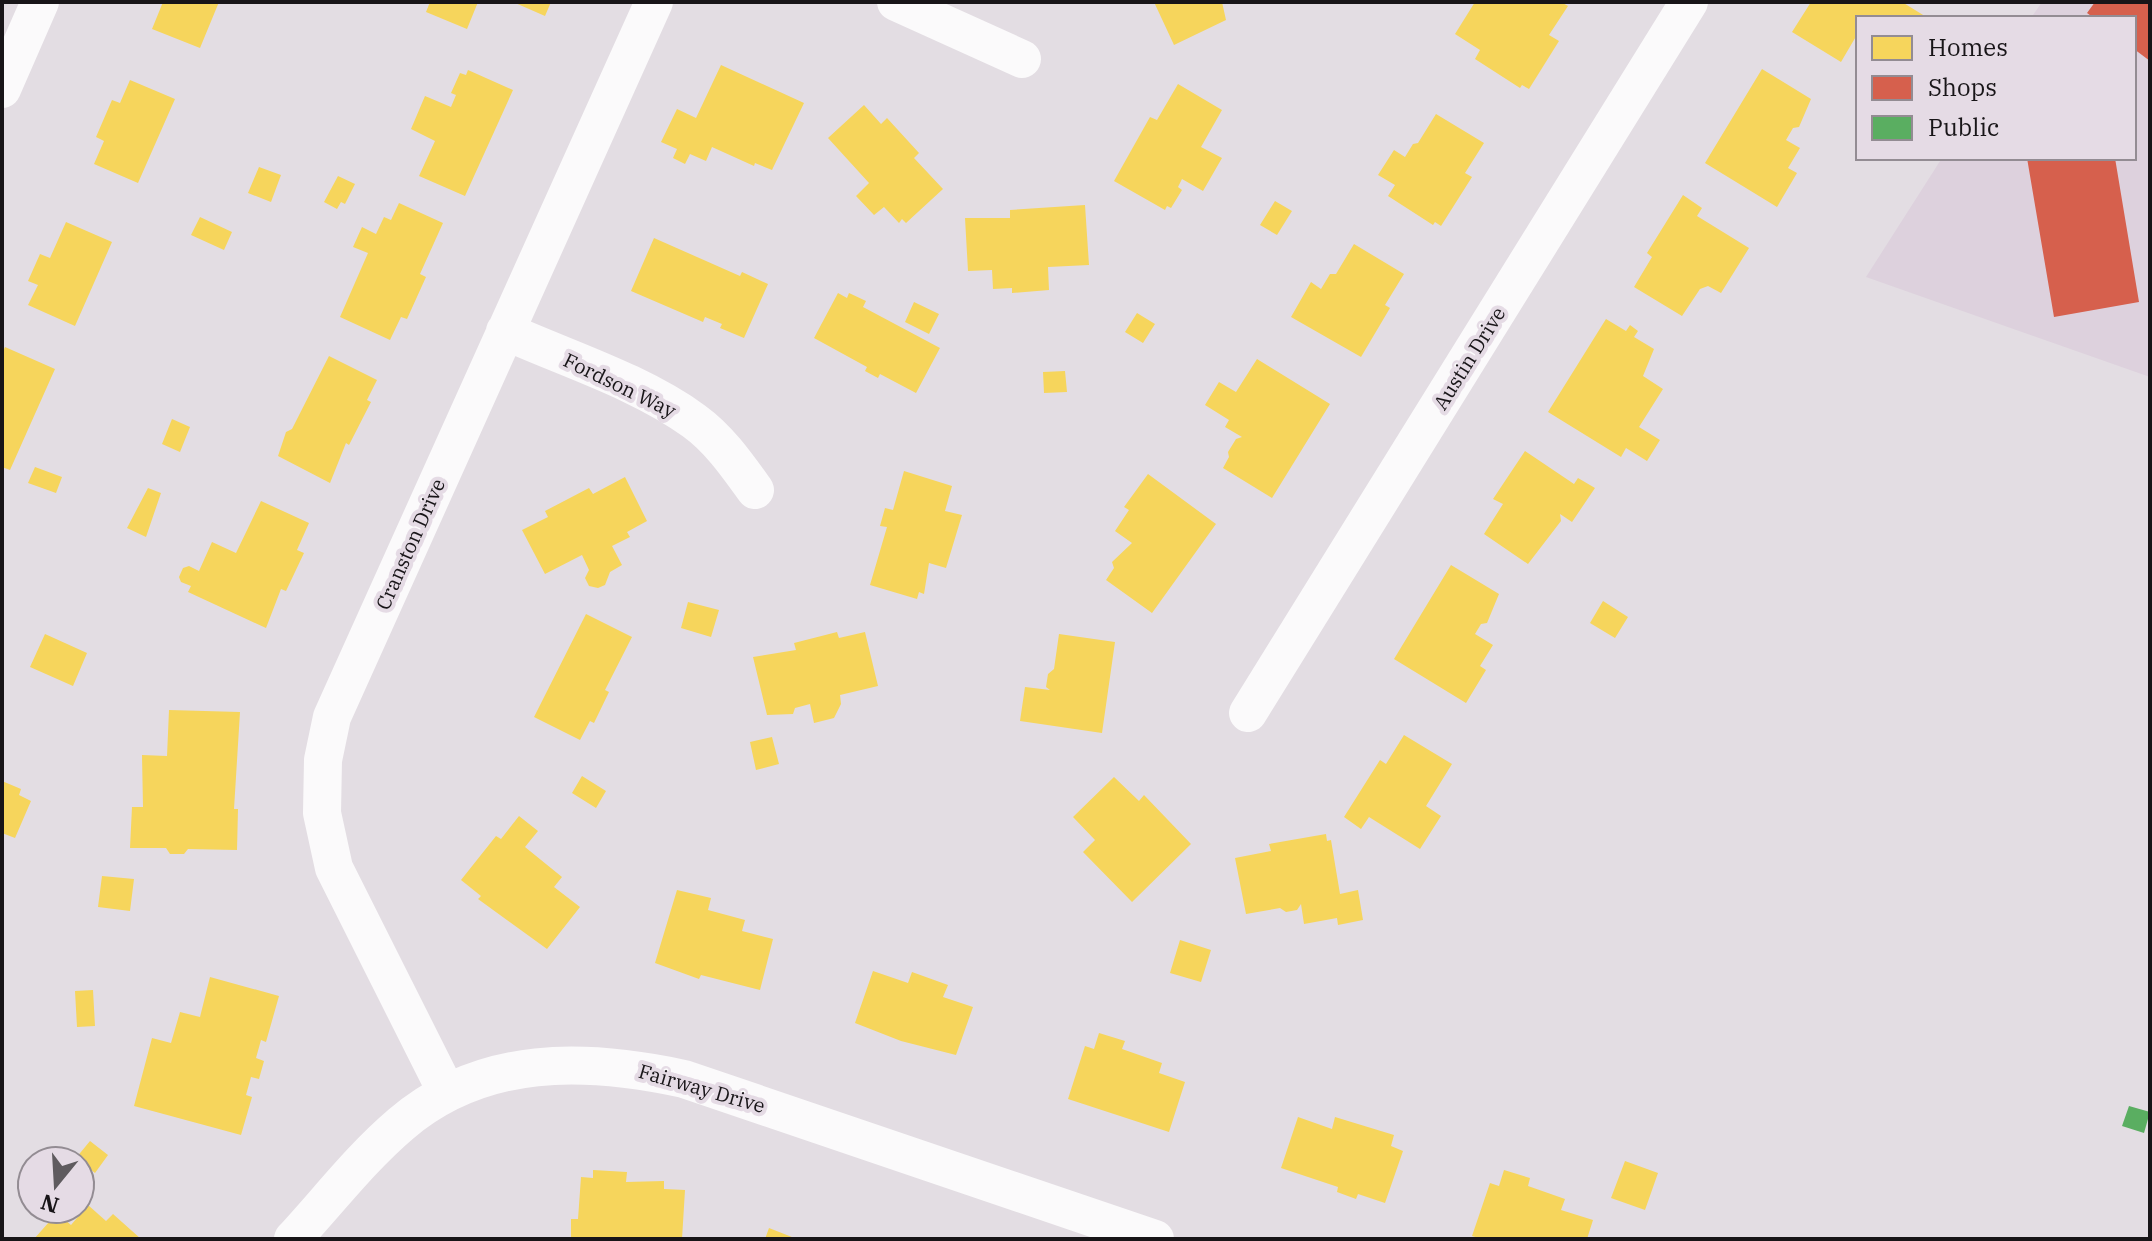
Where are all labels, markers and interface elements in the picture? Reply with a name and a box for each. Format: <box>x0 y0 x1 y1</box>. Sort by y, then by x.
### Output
legend <box>1856 16 2136 160</box>
text: Homes <box>1928 31 2008 63</box>
text: Shops <box>1928 71 1997 103</box>
text: Public <box>1928 111 1999 143</box>
street label: Austin Drive <box>1427 301 1511 415</box>
street label: Fordson Way <box>559 346 681 424</box>
street label: Cranston Drive <box>369 474 451 614</box>
street label: Fairway Drive <box>636 1057 768 1119</box>
north arrow <box>16 1145 96 1225</box>
text: N <box>37 1188 62 1221</box>

